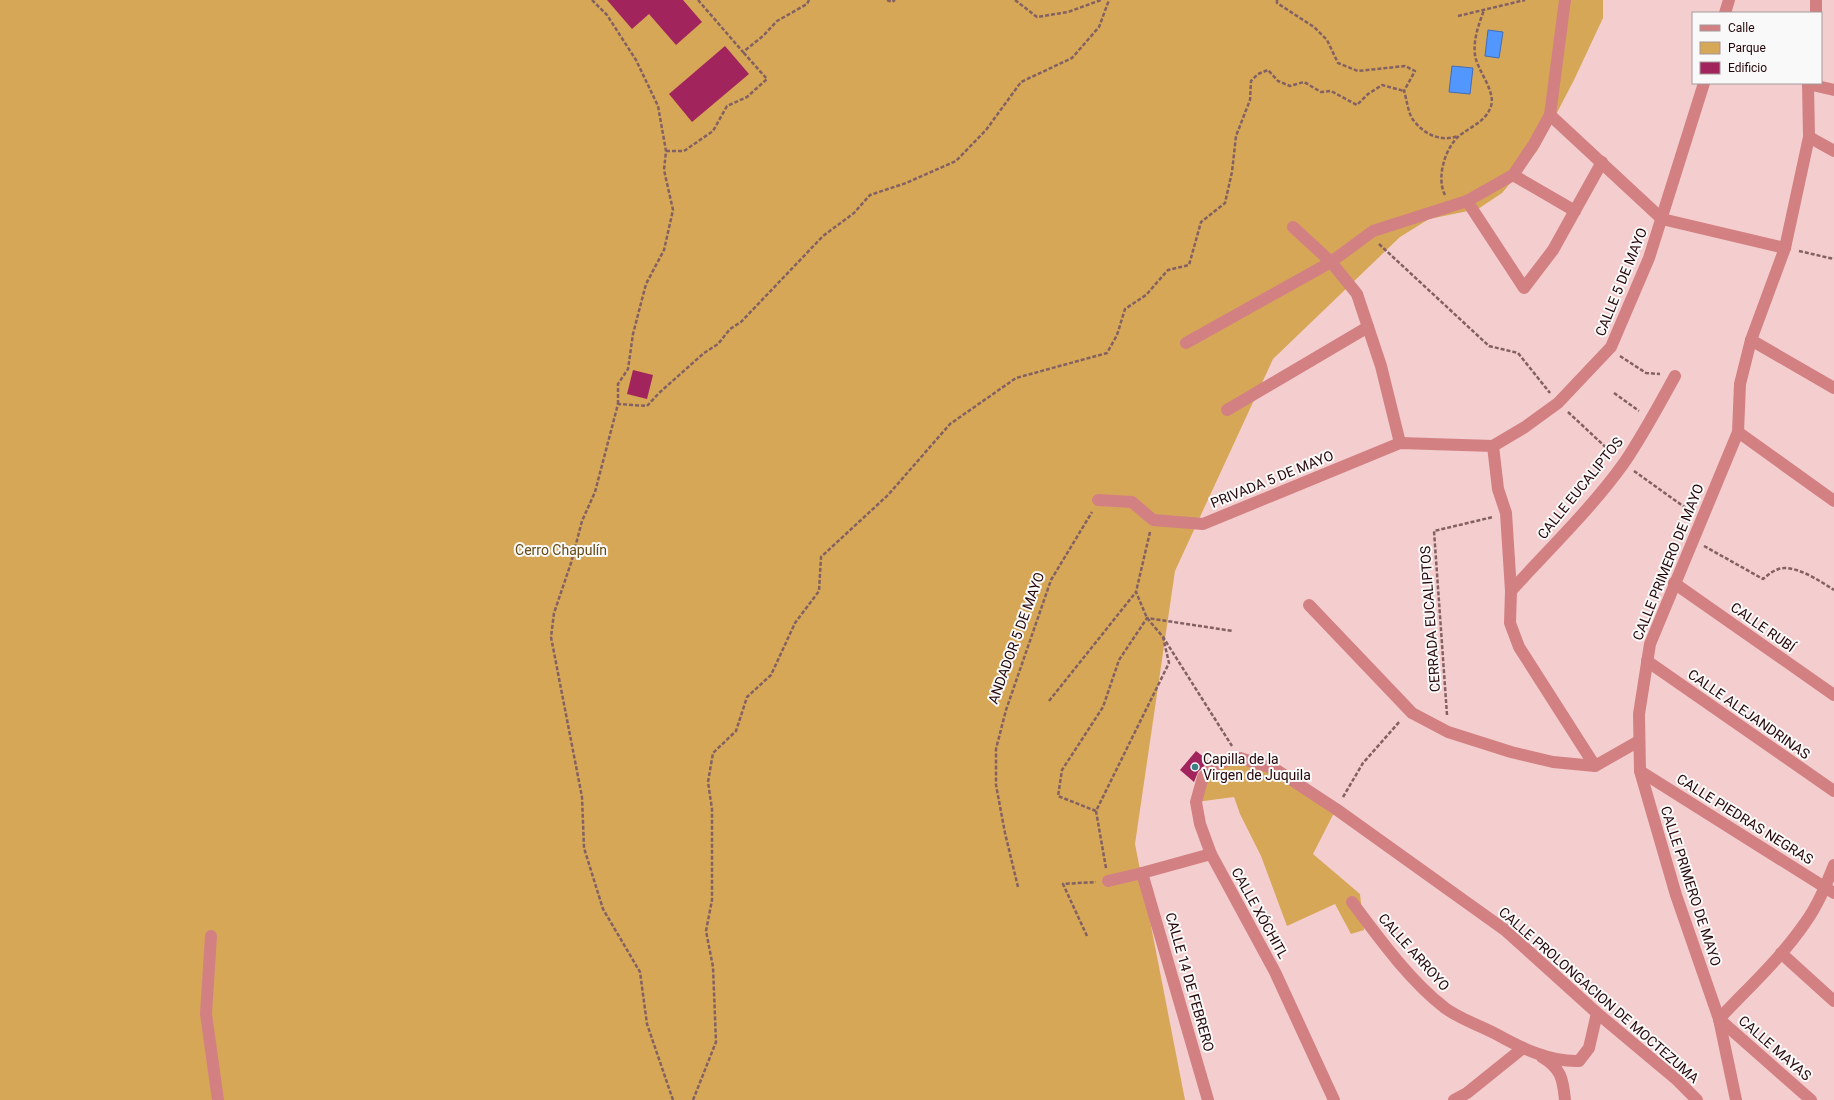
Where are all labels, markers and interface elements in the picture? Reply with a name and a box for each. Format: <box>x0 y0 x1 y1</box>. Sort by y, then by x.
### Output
legend <box>1692 12 1822 84</box>
text: Calle <box>1728 21 1755 35</box>
text: Parque <box>1728 41 1766 55</box>
text: Edificio <box>1728 61 1767 75</box>
street label: CALLE 5 DE MAYO <box>1592 226 1650 338</box>
street label: CALLE EUCALIPTOS <box>1534 434 1626 542</box>
street label: PRIVADA 5 DE MAYO <box>1208 447 1336 511</box>
street label: CALLE PRIMERO DE MAYO <box>1629 481 1707 643</box>
park label: Cerro Chapulín <box>515 542 607 558</box>
street label: CERRADA EUCALIPTOS <box>1417 545 1443 693</box>
street label: ANDADOR 5 DE MAYO <box>985 570 1047 706</box>
street label: CALLE RUBÍ <box>1728 598 1800 656</box>
street label: CALLE ALEJANDRINAS <box>1685 666 1813 762</box>
place label: Capilla de la Virgen de Juquila <box>1203 751 1311 783</box>
marker: Capilla de la Virgen de Juquila <box>1190 762 1200 772</box>
street label: CALLE PIEDRAS NEGRAS <box>1674 770 1816 868</box>
street label: CALLE PRIMERO DE MAYO <box>1658 804 1724 968</box>
street label: CALLE XÓCHITL <box>1228 864 1293 962</box>
street label: CALLE PROLONGACION DE MOCTEZUMA <box>1496 904 1702 1086</box>
street label: CALLE ARROYO <box>1375 910 1453 994</box>
street label: CALLE 14 DE FEBRERO <box>1162 911 1218 1053</box>
street label: CALLE MAYAS <box>1735 1012 1815 1084</box>

